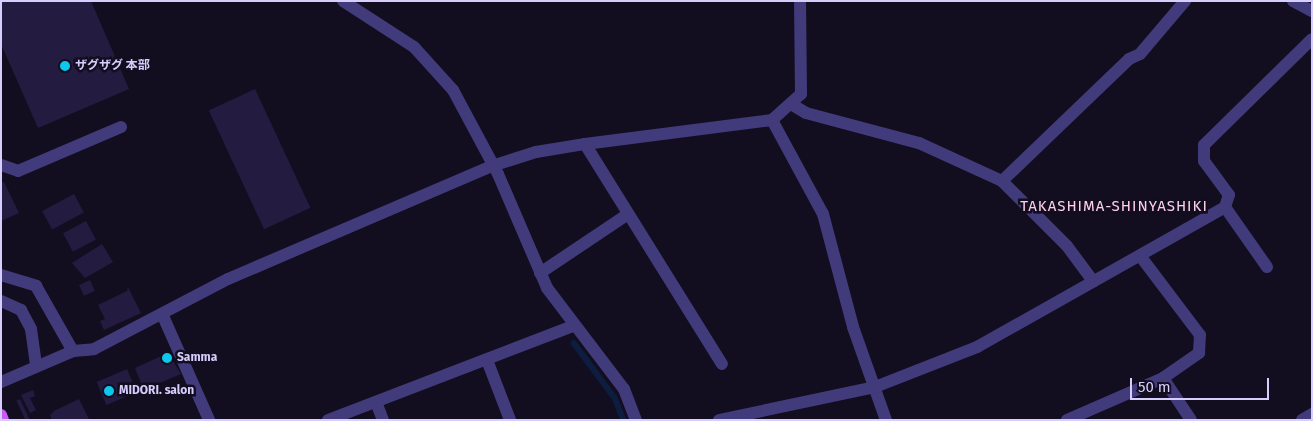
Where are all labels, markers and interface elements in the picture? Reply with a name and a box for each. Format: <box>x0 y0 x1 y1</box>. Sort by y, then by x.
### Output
place label: ザグザグ 本部 <box>75 59 150 73</box>
marker: ザグザグ 本部 <box>59 60 71 72</box>
district label: TAKASHIMA-SHINYASHIKI <box>1018 198 1210 216</box>
place label: Samma <box>177 351 217 365</box>
marker: Samma <box>161 352 173 364</box>
scale bar <box>1133 368 1272 400</box>
text: 50 m <box>1138 378 1171 396</box>
place label: MIDORI. salon <box>119 384 194 398</box>
marker: MIDORI. salon <box>103 385 115 397</box>

